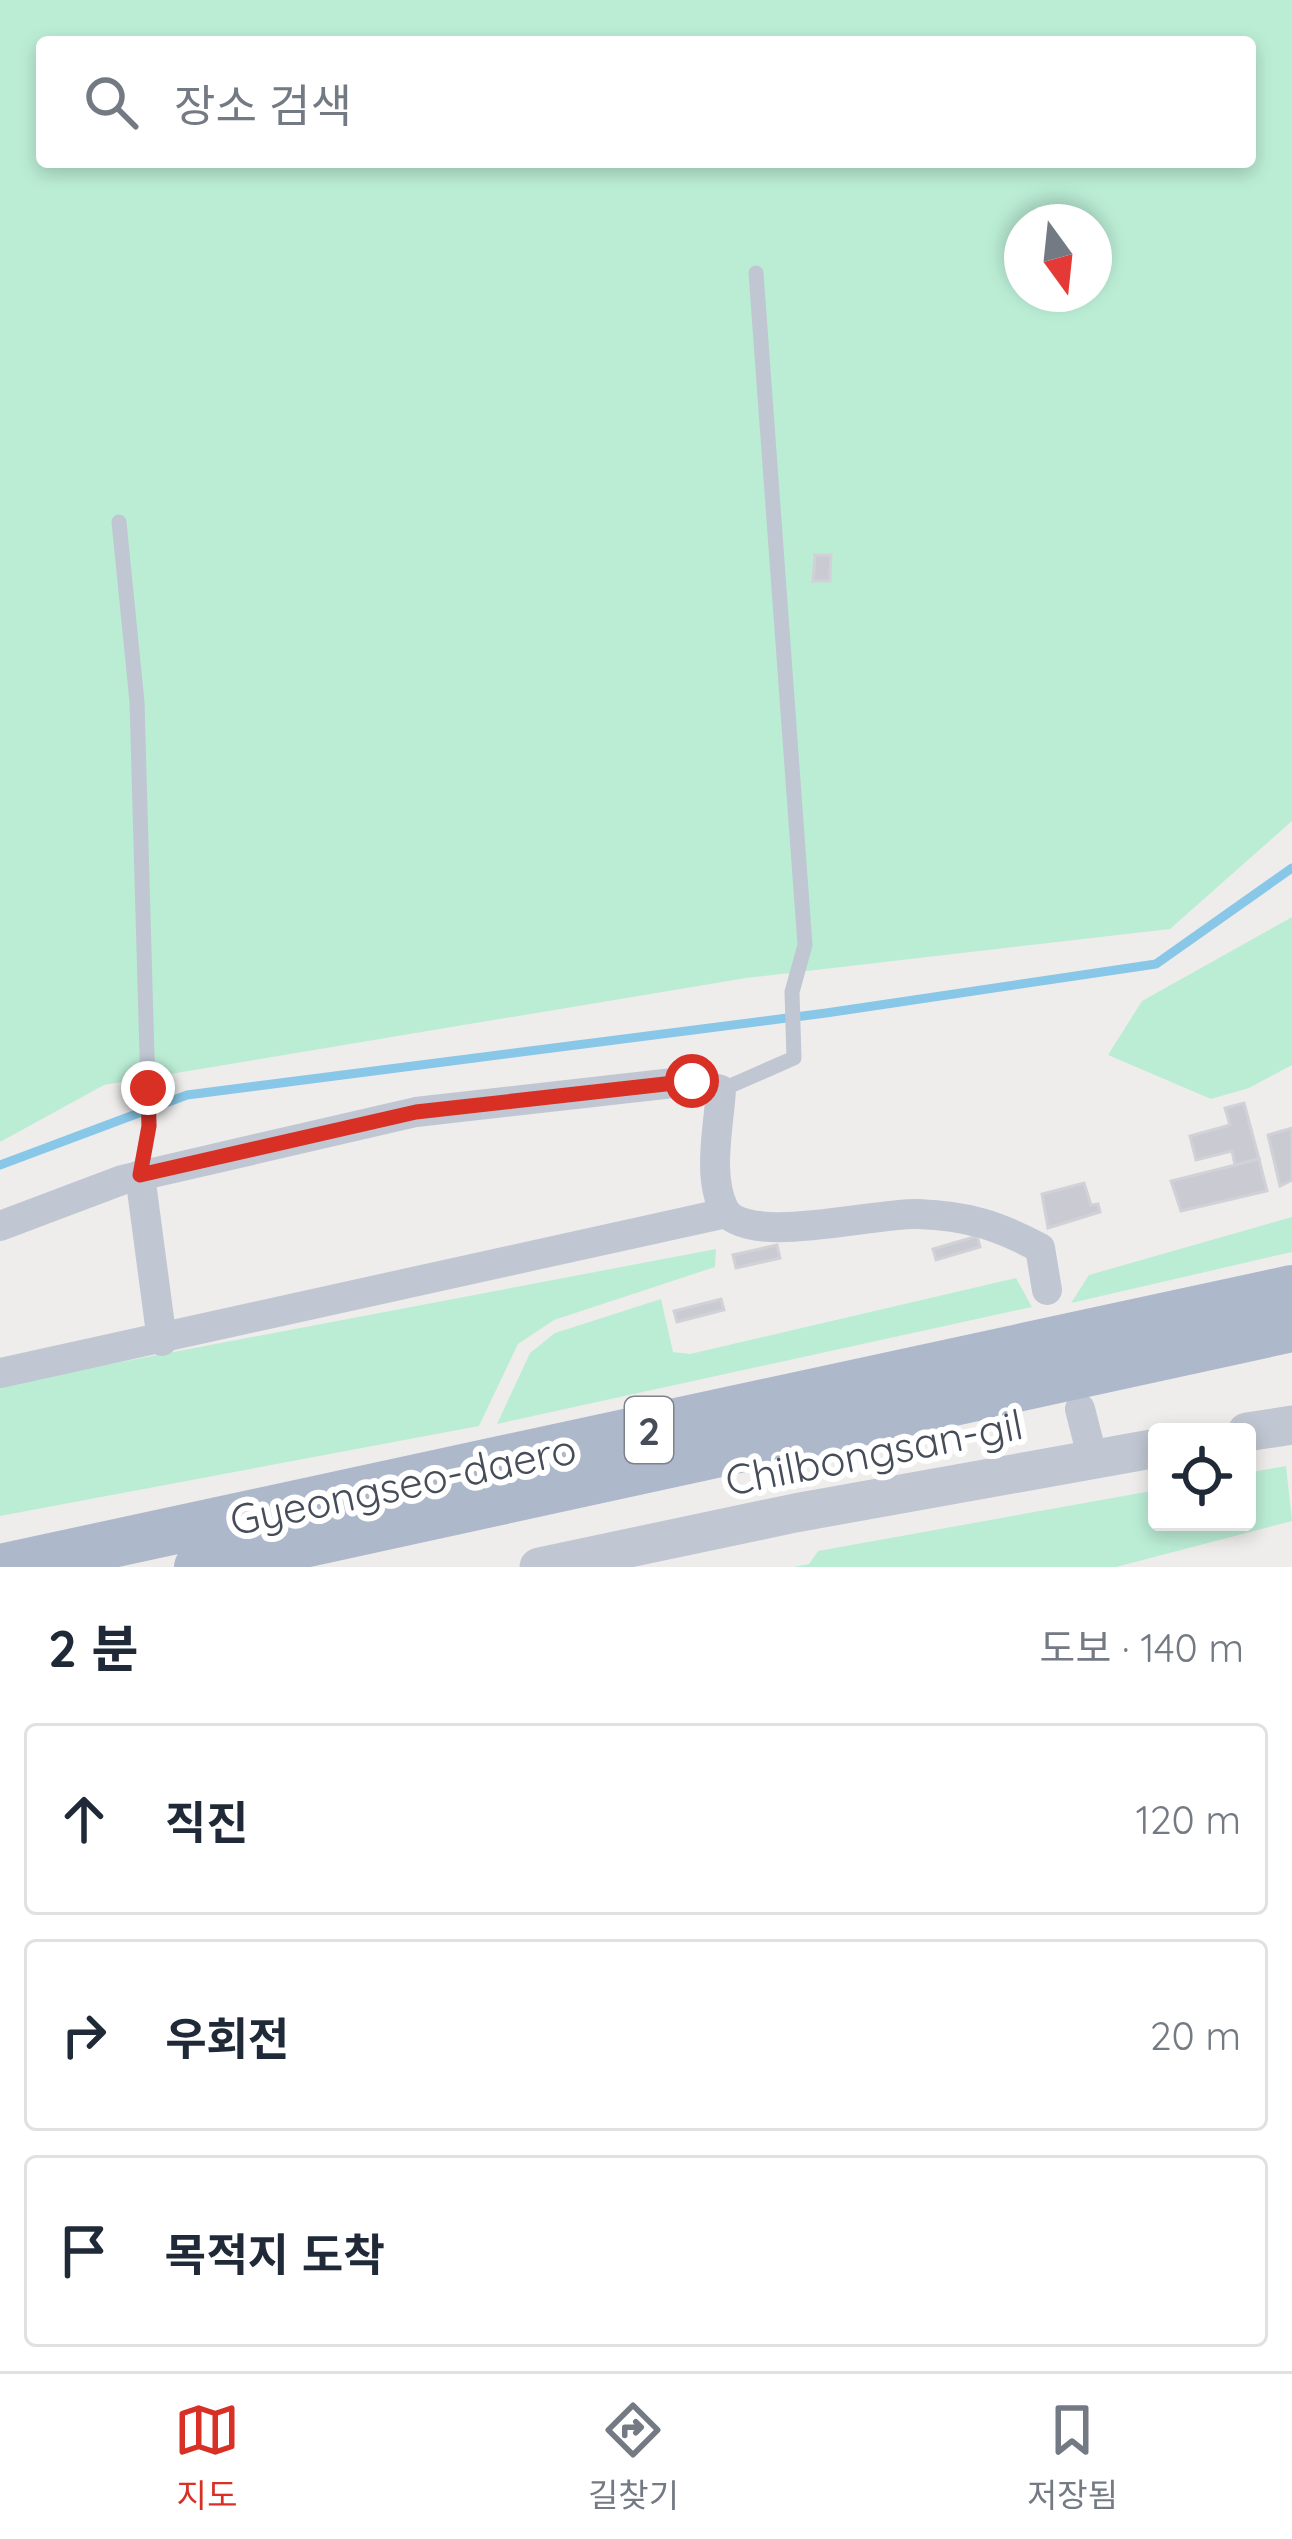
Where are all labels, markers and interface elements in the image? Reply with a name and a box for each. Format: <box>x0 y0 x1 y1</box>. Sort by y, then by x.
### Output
search box <box>36 36 1256 168</box>
icon: search <box>78 69 144 135</box>
text: 장소 검색 <box>174 77 352 133</box>
north arrow <box>1004 204 1112 312</box>
route start <box>665 1054 719 1108</box>
route end <box>121 1061 175 1115</box>
road number: 2 <box>625 1397 673 1463</box>
street label: Chilbongsan-gil <box>721 1397 1027 1507</box>
street label: Gyeongseo-daero <box>225 1421 581 1547</box>
map controls <box>1148 1423 1256 1531</box>
button: locate <box>1148 1423 1256 1531</box>
text: 2 분 <box>48 1616 138 1680</box>
text: 도보 · 140 m <box>1040 1623 1244 1672</box>
icon: ahead <box>51 1786 117 1852</box>
text: 직진 <box>165 1794 248 1850</box>
text: 120 m <box>1136 1795 1241 1844</box>
icon: right <box>51 2002 117 2068</box>
text: 우회전 <box>165 2010 289 2066</box>
text: 20 m <box>1150 2011 1241 2060</box>
icon: arrive <box>51 2218 117 2284</box>
text: 목적지 도착 <box>165 2226 385 2282</box>
tab: 지도 <box>174 2397 240 2517</box>
tab: 길찾기 <box>588 2397 679 2517</box>
tab: 저장됨 <box>1027 2397 1118 2517</box>

